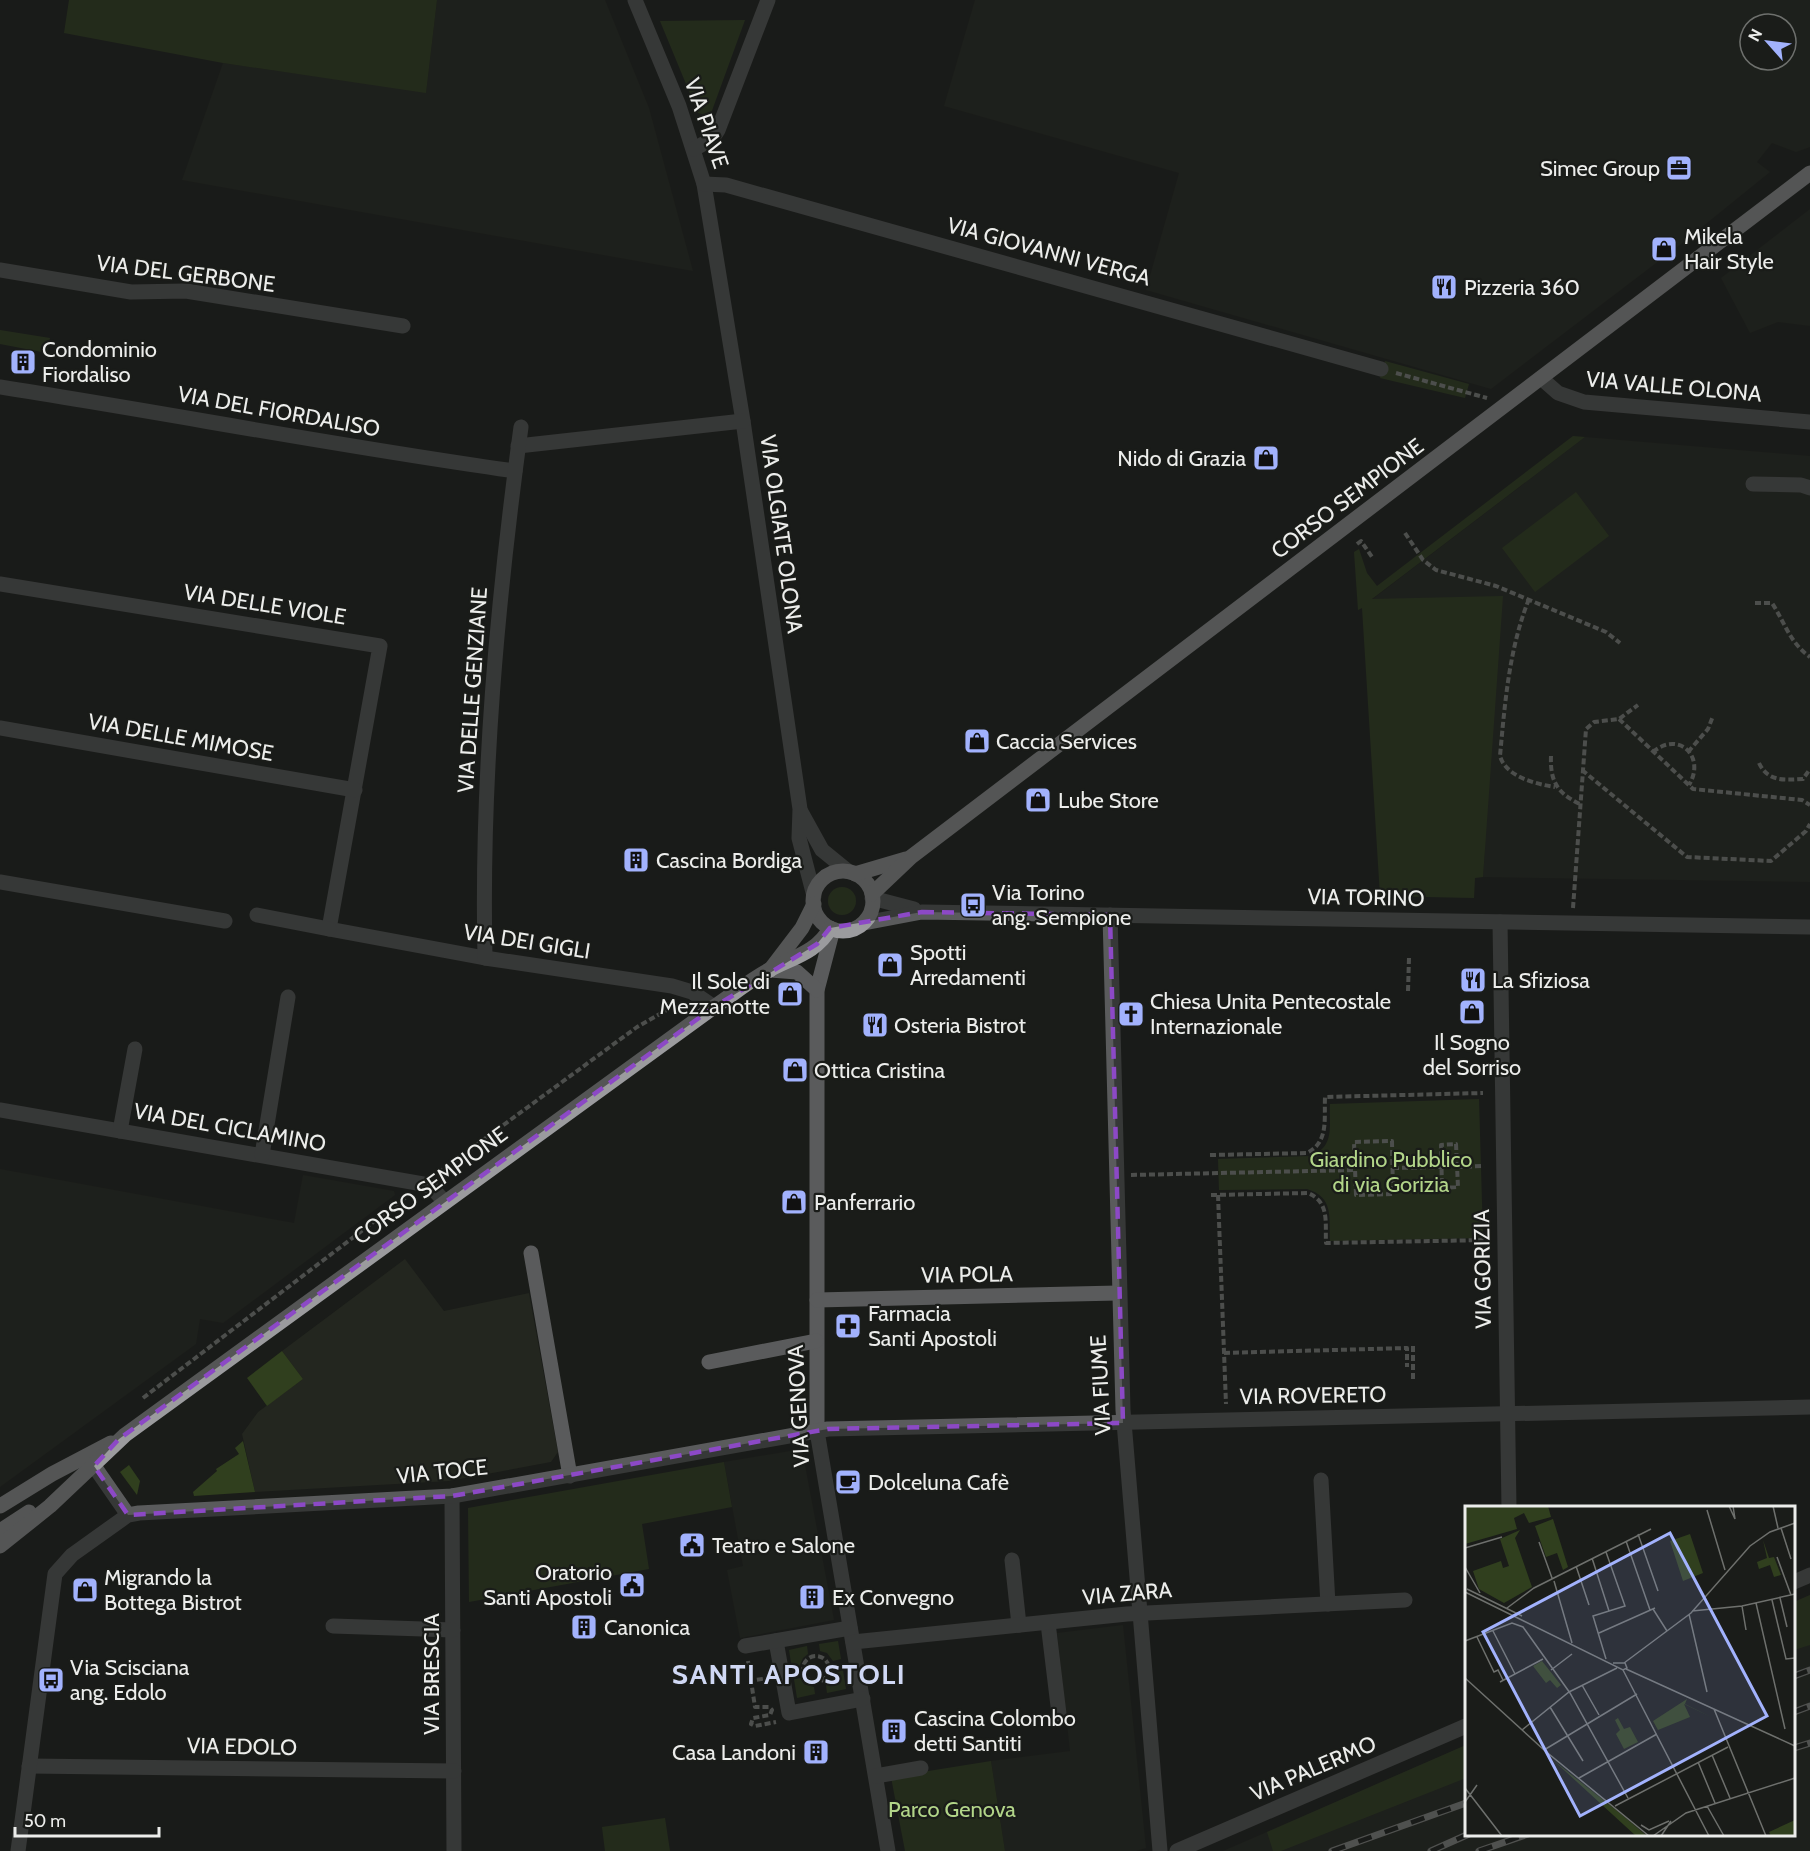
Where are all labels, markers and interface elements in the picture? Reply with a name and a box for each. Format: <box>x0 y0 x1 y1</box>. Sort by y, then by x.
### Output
north arrow <box>1738 12 1798 72</box>
text: N <box>1744 26 1766 45</box>
street label: VIA PIAVE <box>678 74 735 172</box>
office icon: Simec Group <box>1664 153 1694 183</box>
place label: Simec Group <box>1540 155 1660 182</box>
street label: VIA GIOVANNI VERGA <box>944 211 1154 292</box>
place label: Mikela Hair Style <box>1684 223 1774 275</box>
shop icon: Mikela Hair Style <box>1649 234 1679 264</box>
street label: VIA DEL GERBONE <box>95 249 277 298</box>
restaurant icon: Pizzeria 360 <box>1429 272 1459 302</box>
place label: Pizzeria 360 <box>1464 274 1580 301</box>
place label: Condominio Fiordaliso <box>42 336 157 388</box>
building icon: Condominio Fiordaliso <box>8 347 38 377</box>
street label: VIA VALLE OLONA <box>1585 365 1763 408</box>
street label: VIA DEL FIORDALISO <box>176 380 382 443</box>
street label: CORSO SEMPIONE <box>1266 432 1429 564</box>
street label: VIA OLGIATE OLONA <box>754 433 809 635</box>
shop icon: Nido di Grazia <box>1251 443 1281 473</box>
place label: Nido di Grazia <box>1117 445 1246 472</box>
street label: VIA DELLE VIOLE <box>182 578 348 631</box>
street label: VIA DELLE GENZIANE <box>452 586 493 794</box>
street label: VIA DELLE MIMOSE <box>86 708 276 767</box>
shop icon: Caccia Services <box>962 726 992 756</box>
place label: Caccia Services <box>996 728 1137 755</box>
shop icon: Lube Store <box>1023 785 1053 815</box>
place label: Lube Store <box>1058 787 1159 814</box>
building icon: Cascina Bordiga <box>621 845 651 875</box>
place label: Cascina Bordiga <box>656 847 802 874</box>
place label: Via Torino ang. Sempione <box>992 879 1131 931</box>
street label: VIA TORINO <box>1307 883 1425 912</box>
bus stop icon: Via Torino ang. Sempione <box>958 890 988 920</box>
street label: VIA DEI GIGLI <box>462 918 592 965</box>
place label: Spotti Arredamenti <box>910 939 1026 991</box>
shop icon: Spotti Arredamenti <box>875 950 905 980</box>
restaurant icon: La Sfiziosa <box>1458 965 1488 995</box>
place label: La Sfiziosa <box>1492 967 1590 994</box>
place label: Il Sole di Mezzanotte <box>660 968 770 1020</box>
shop icon: Il Sole di Mezzanotte <box>775 979 805 1009</box>
place label: Chiesa Unita Pentecostale Internazionale <box>1150 988 1391 1040</box>
shop icon: Il Sogno del Sorriso <box>1457 997 1487 1027</box>
church icon: Chiesa Unita Pentecostale Internazionale <box>1116 999 1146 1029</box>
restaurant icon: Osteria Bistrot <box>860 1010 890 1040</box>
place label: Osteria Bistrot <box>894 1012 1026 1039</box>
place label: Il Sogno del Sorriso <box>1423 1029 1521 1081</box>
shop icon: Ottica Cristina <box>780 1055 810 1085</box>
place label: Ottica Cristina <box>814 1057 945 1084</box>
street label: VIA DEL CICLAMINO <box>132 1097 328 1158</box>
street label: CORSO SEMPIONE <box>348 1120 513 1250</box>
park label: Giardino Pubblico di via Gorizia <box>1310 1146 1472 1198</box>
shop icon: Panferrario <box>779 1187 809 1217</box>
place label: Panferrario <box>814 1189 915 1216</box>
street label: VIA GORIZIA <box>1468 1209 1497 1329</box>
street label: VIA POLA <box>921 1260 1013 1289</box>
place label: Farmacia Santi Apostoli <box>868 1300 997 1352</box>
pharmacy icon: Farmacia Santi Apostoli <box>833 1311 863 1341</box>
street label: VIA FIUME <box>1084 1334 1117 1436</box>
street label: VIA GENOVA <box>782 1344 815 1468</box>
street label: VIA ROVERETO <box>1239 1381 1387 1410</box>
street label: VIA TOCE <box>395 1453 489 1490</box>
cafe icon: Dolceluna Cafè <box>833 1467 863 1497</box>
place label: Dolceluna Cafè <box>868 1469 1009 1496</box>
inset map <box>1465 1506 1795 1836</box>
public building icon: Teatro e Salone <box>677 1530 707 1560</box>
place label: Teatro e Salone <box>712 1532 855 1559</box>
place label: Oratorio Santi Apostoli <box>483 1559 612 1611</box>
place label: Migrando la Bottega Bistrot <box>104 1564 242 1616</box>
public building icon: Oratorio Santi Apostoli <box>617 1570 647 1600</box>
shop icon: Migrando la Bottega Bistrot <box>70 1575 100 1605</box>
street label: VIA ZARA <box>1081 1576 1173 1611</box>
building icon: Ex Convegno <box>797 1582 827 1612</box>
place label: Ex Convegno <box>832 1584 954 1611</box>
building icon: Canonica <box>569 1612 599 1642</box>
street label: VIA BRESCIA <box>418 1613 445 1735</box>
place label: Canonica <box>604 1614 690 1641</box>
place label: Via Scisciana ang. Edolo <box>70 1654 190 1706</box>
district label: SANTI APOSTOLI <box>672 1657 906 1691</box>
bus stop icon: Via Scisciana ang. Edolo <box>36 1665 66 1695</box>
place label: Cascina Colombo detti Santiti <box>914 1705 1076 1757</box>
building icon: Cascina Colombo detti Santiti <box>879 1716 909 1746</box>
street label: VIA PALERMO <box>1246 1730 1380 1807</box>
street label: VIA EDOLO <box>187 1732 297 1761</box>
building icon: Casa Landoni <box>801 1737 831 1767</box>
place label: Casa Landoni <box>672 1739 796 1766</box>
park label: Parco Genova <box>888 1796 1016 1823</box>
scale bar <box>15 1800 159 1838</box>
text: 50 m <box>24 1810 66 1832</box>

